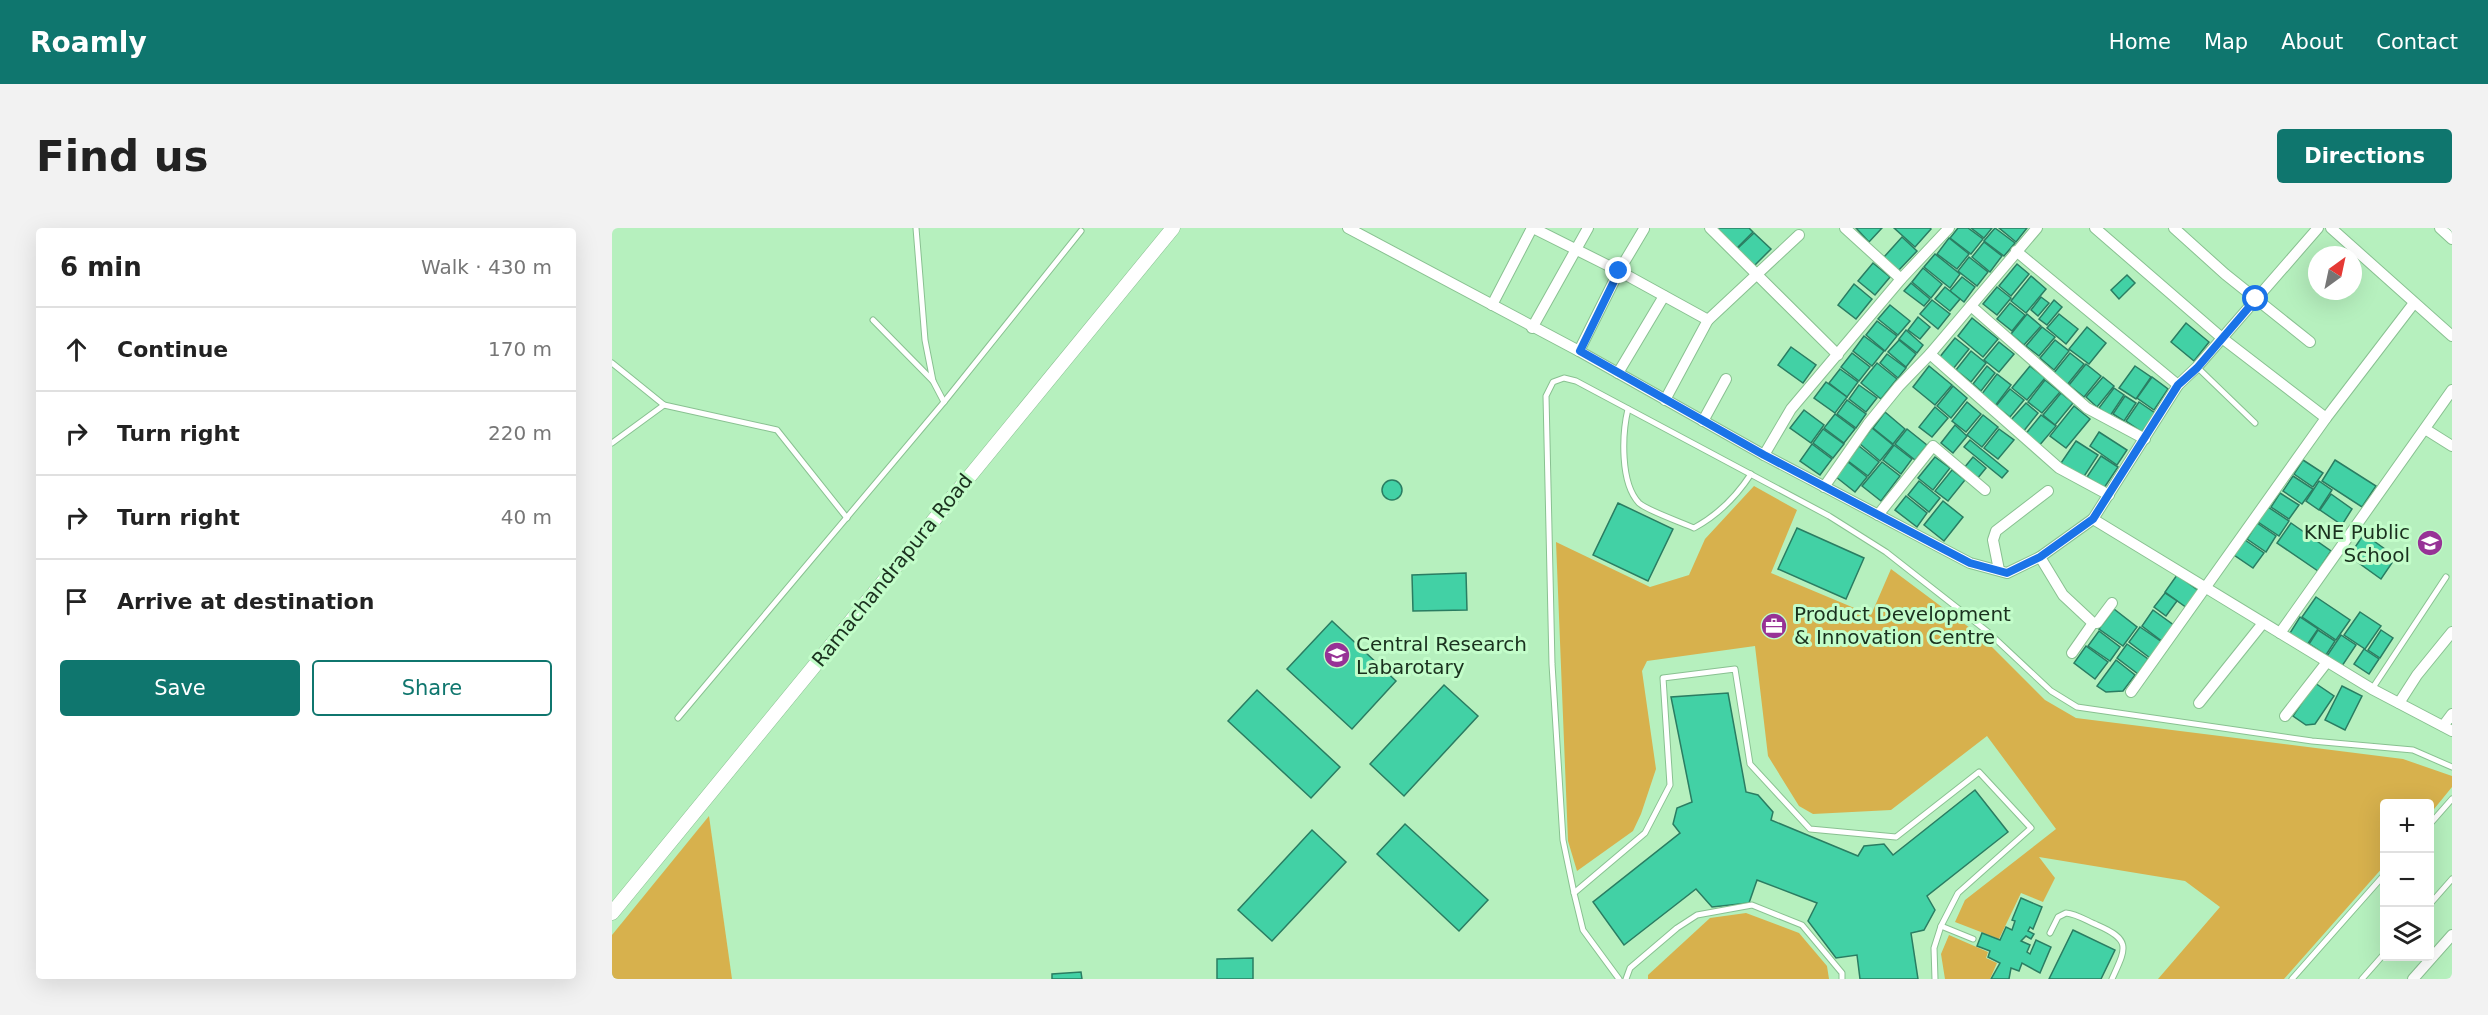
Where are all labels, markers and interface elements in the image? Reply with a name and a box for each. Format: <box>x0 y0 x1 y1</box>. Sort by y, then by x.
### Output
text: Roamly <box>30 26 147 59</box>
text: Home <box>2109 30 2171 54</box>
text: Map <box>2204 30 2248 54</box>
text: About <box>2281 30 2343 54</box>
text: Contact <box>2376 30 2458 54</box>
button: Directions <box>2277 129 2452 183</box>
text: Find us <box>36 132 209 181</box>
north arrow <box>2308 246 2362 300</box>
text: 6 min <box>60 252 142 282</box>
text: Walk · 430 m <box>421 255 552 279</box>
route end <box>1605 257 1631 283</box>
route start <box>2242 285 2268 311</box>
icon: ahead <box>60 333 93 366</box>
text: Continue <box>117 337 228 362</box>
text: 170 m <box>488 337 552 361</box>
icon: right <box>60 417 93 450</box>
text: Turn right <box>117 421 240 446</box>
text: 220 m <box>488 421 552 445</box>
street label: Ramachandrapura Road <box>807 469 977 671</box>
icon: right <box>60 501 93 534</box>
text: Turn right <box>117 505 240 530</box>
text: 40 m <box>501 505 552 529</box>
place label: KNE Public School <box>2304 520 2410 567</box>
school or university icon: KNE Public School <box>2415 528 2445 558</box>
icon: arrive <box>60 585 93 618</box>
text: Arrive at destination <box>117 589 374 614</box>
place label: Product Development & Innovation Centre <box>1794 602 2011 649</box>
office icon: Product Development & Innovation Centre <box>1759 611 1789 641</box>
place label: Central Research Labarotary <box>1356 632 1527 679</box>
school or university icon: Central Research Labarotary <box>1322 640 1352 670</box>
button: Save <box>60 660 300 716</box>
button: Share <box>312 660 552 716</box>
map controls <box>2380 799 2434 961</box>
button: + <box>2380 799 2434 853</box>
button: − <box>2380 853 2434 907</box>
button: layers <box>2380 907 2434 961</box>

